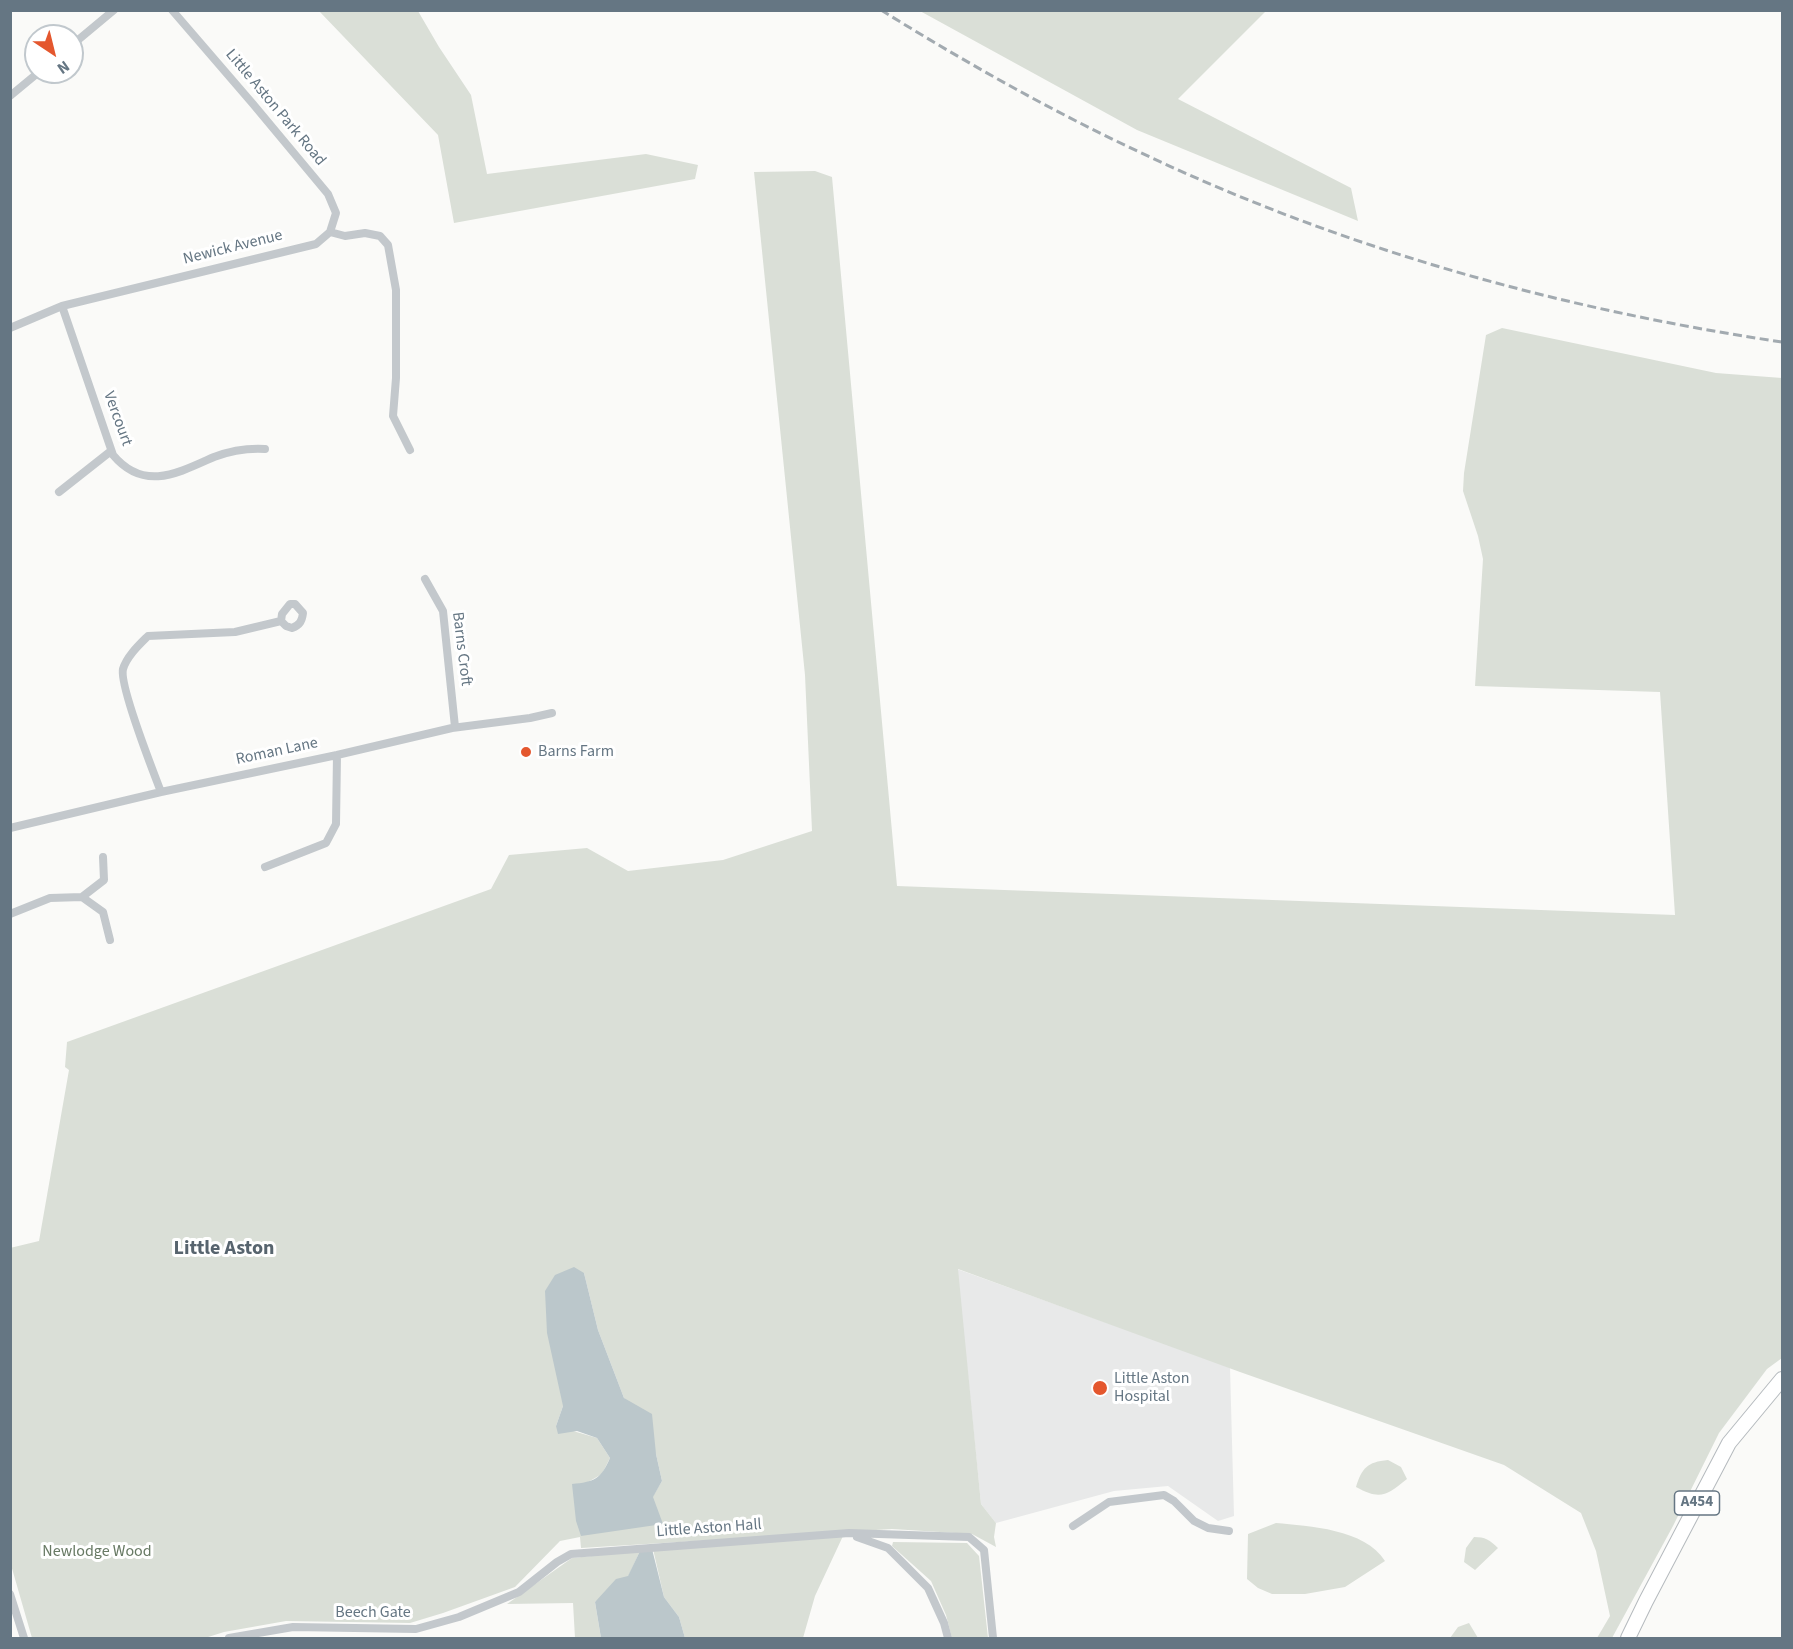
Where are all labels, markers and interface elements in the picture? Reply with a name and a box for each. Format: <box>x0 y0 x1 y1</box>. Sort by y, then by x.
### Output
north arrow <box>24 24 84 84</box>
street label: Little Aston Park Road <box>221 46 329 170</box>
text: N <box>53 55 74 79</box>
street label: Newick Avenue <box>181 226 285 270</box>
street label: Vercourt <box>98 389 136 449</box>
street label: Barns Croft <box>447 611 475 687</box>
street label: Roman Lane <box>234 734 320 770</box>
place label: Barns Farm <box>538 742 614 762</box>
marker: Barns Farm <box>519 745 533 759</box>
district label: Little Aston <box>174 1238 274 1262</box>
place label: Little Aston Hospital <box>1114 1369 1189 1407</box>
marker: Little Aston Hospital <box>1091 1379 1109 1397</box>
road number: A454 <box>1674 1491 1720 1515</box>
street label: Little Aston Hall <box>656 1516 762 1542</box>
park label: Newlodge Wood <box>42 1542 152 1562</box>
street label: Beech Gate <box>335 1603 411 1623</box>

